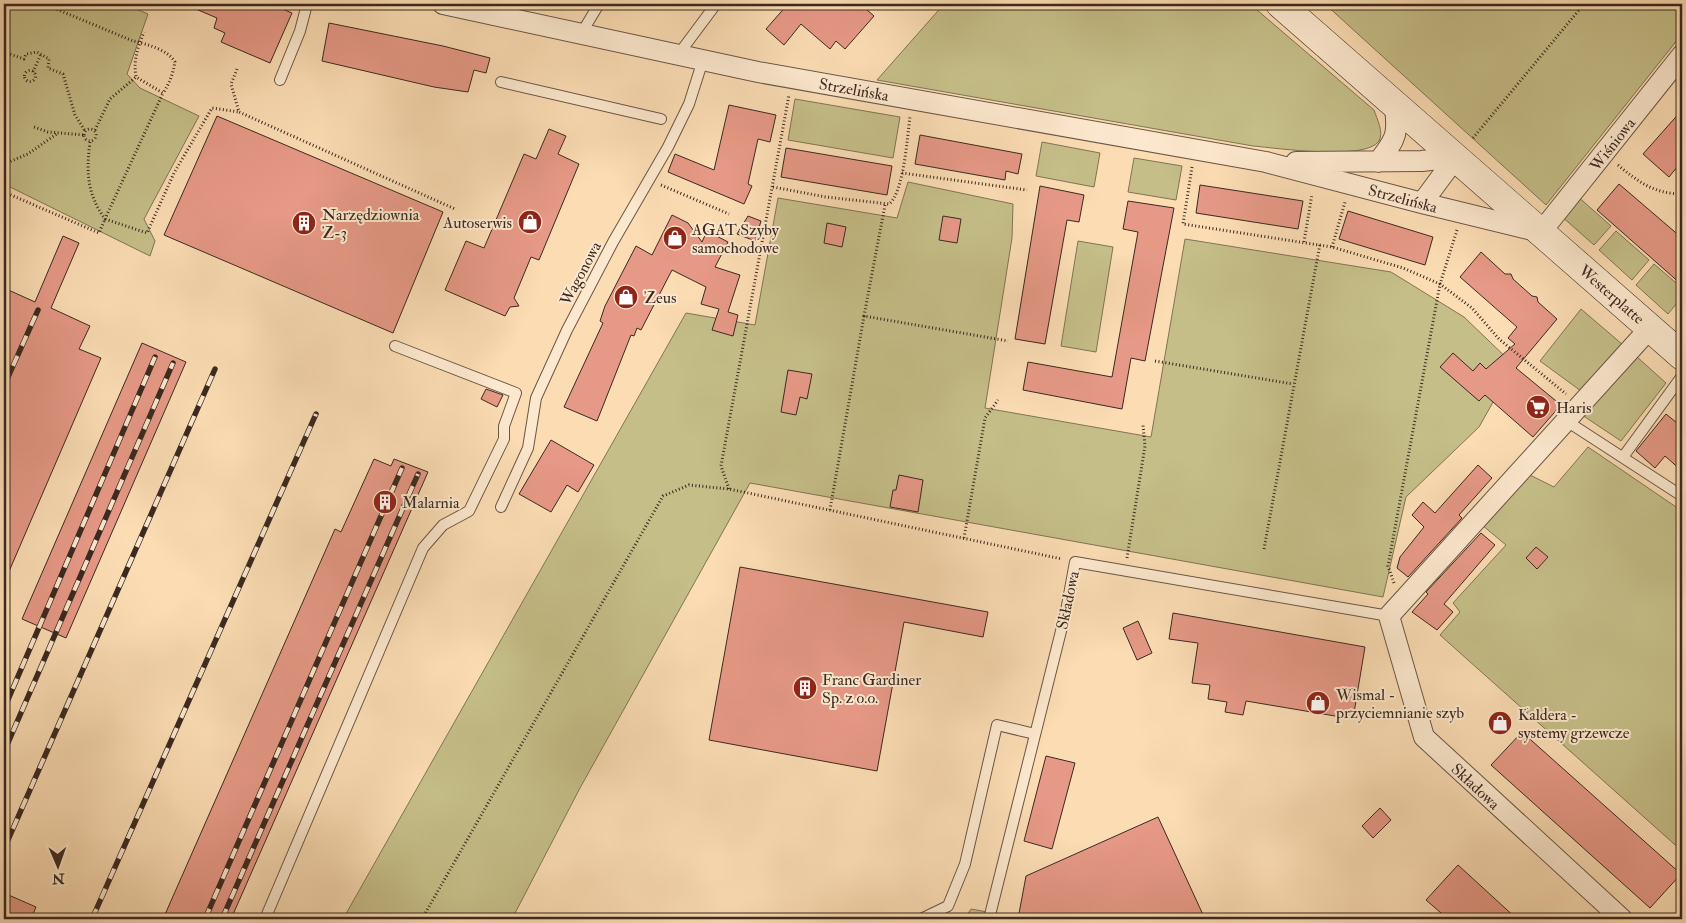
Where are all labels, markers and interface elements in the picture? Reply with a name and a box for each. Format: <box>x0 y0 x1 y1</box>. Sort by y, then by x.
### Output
street label: Strzelińska <box>817 74 891 106</box>
street label: Wiśniowa <box>1585 114 1640 176</box>
street label: Strzelińska <box>1366 180 1440 218</box>
place label: Narzędziownia Z-3 <box>322 205 420 243</box>
shop icon: Autoserwis <box>517 209 543 235</box>
building icon: Narzędziownia Z-3 <box>291 210 317 236</box>
place label: Autoserwis <box>442 213 512 233</box>
place label: AGAT Szyby samochodowe <box>691 220 780 258</box>
shop icon: AGAT Szyby samochodowe <box>662 225 688 251</box>
street label: Wagonowa <box>555 238 606 310</box>
street label: Westerplatte <box>1573 260 1649 330</box>
shop icon: Zeus <box>613 284 639 310</box>
place label: Zeus <box>644 288 676 308</box>
supermarket icon: Haris <box>1525 394 1551 420</box>
place label: Haris <box>1556 398 1591 418</box>
building icon: Malarnia <box>372 489 398 515</box>
place label: Malarnia <box>402 493 460 513</box>
street label: Składowa <box>1052 569 1084 631</box>
place label: Franc Gardiner Sp. z o.o. <box>822 670 921 709</box>
building icon: Franc Gardiner Sp. z o.o. <box>792 675 818 701</box>
place label: Wismal - przyciemnianie szyb <box>1335 685 1464 724</box>
shop icon: Wismal - przyciemnianie szyb <box>1305 690 1331 716</box>
place label: Kaldera - systemy grzewcze <box>1518 705 1630 743</box>
shop icon: Kaldera - systemy grzewcze <box>1487 710 1513 736</box>
street label: Składowa <box>1447 759 1504 814</box>
north arrow <box>32 840 82 890</box>
text: N <box>51 870 66 887</box>

